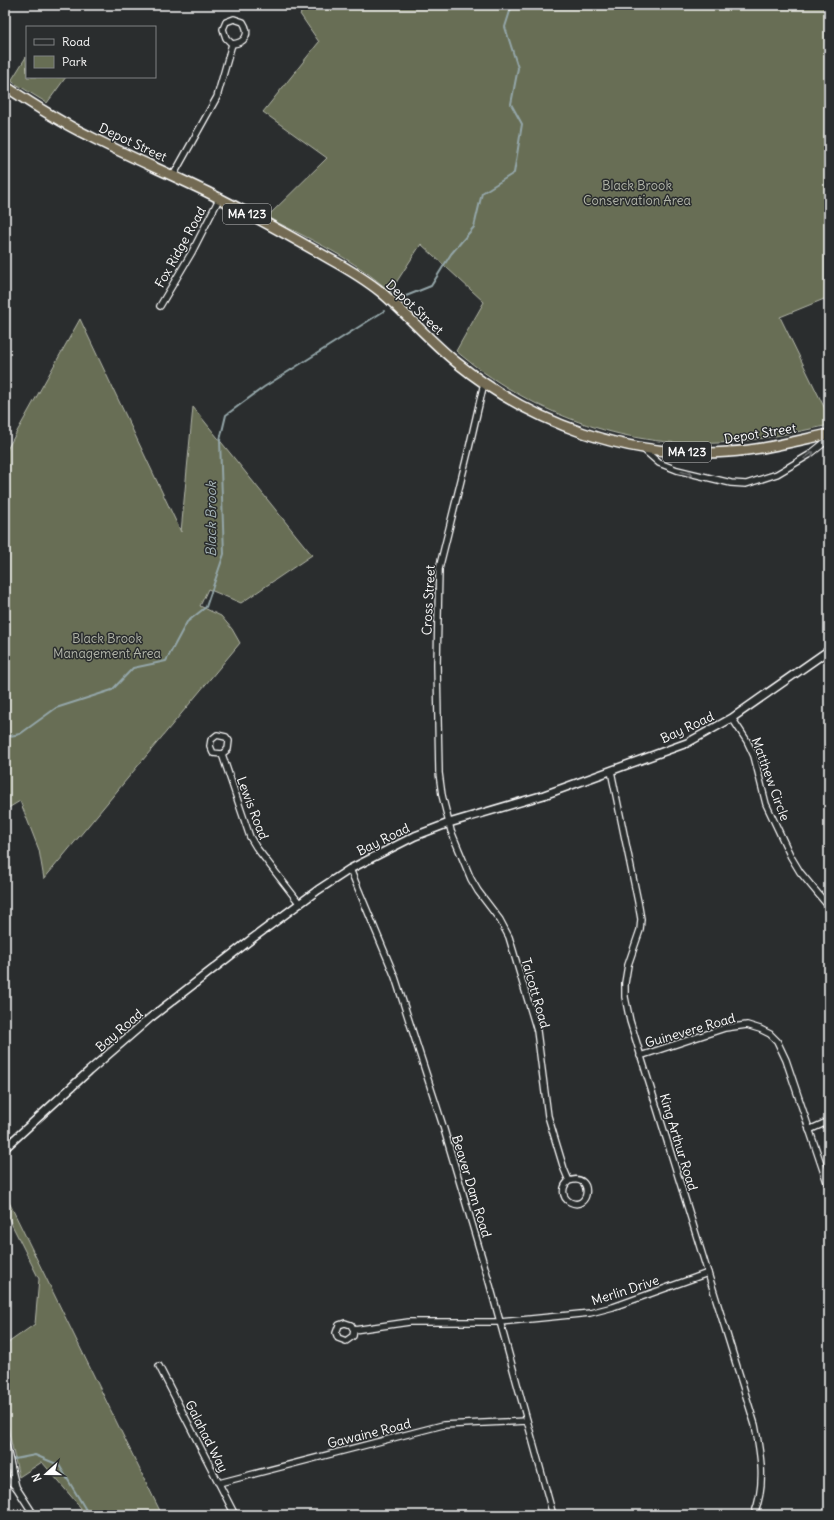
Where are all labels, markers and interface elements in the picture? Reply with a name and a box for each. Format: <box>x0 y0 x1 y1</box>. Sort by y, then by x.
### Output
legend <box>26 26 156 78</box>
text: Road <box>62 34 90 49</box>
text: Park <box>62 54 87 69</box>
street label: Depot Street <box>96 119 170 166</box>
park label: Black Brook Conservation Area <box>583 177 691 209</box>
street label: Fox Ridge Road <box>151 203 210 291</box>
road number: MA 123 <box>223 204 271 224</box>
street label: Depot Street <box>382 276 448 339</box>
street label: Depot Street <box>723 419 798 448</box>
road number: MA 123 <box>663 442 711 462</box>
one-way arrow <box>803 451 814 459</box>
one-way arrow <box>680 470 693 477</box>
water label: Black Brook <box>202 480 220 557</box>
street label: Cross Street <box>418 564 439 636</box>
park label: Black Brook Management Area <box>53 630 161 662</box>
street label: Bay Road <box>658 708 717 747</box>
street label: Matthew Circle <box>748 735 794 823</box>
street label: Lewis Road <box>233 774 272 843</box>
street label: Bay Road <box>354 819 413 860</box>
street label: Talcott Road <box>517 956 554 1031</box>
street label: Bay Road <box>92 1005 147 1055</box>
street label: Guinevere Road <box>643 1009 738 1052</box>
street label: King Arthur Road <box>656 1091 701 1193</box>
street label: Beaver Dam Road <box>448 1133 495 1240</box>
street label: Merlin Drive <box>589 1272 661 1309</box>
street label: Galahad Way <box>181 1397 232 1475</box>
street label: Gawaine Road <box>326 1415 413 1452</box>
north arrow <box>26 1454 66 1494</box>
text: N <box>29 1472 45 1484</box>

